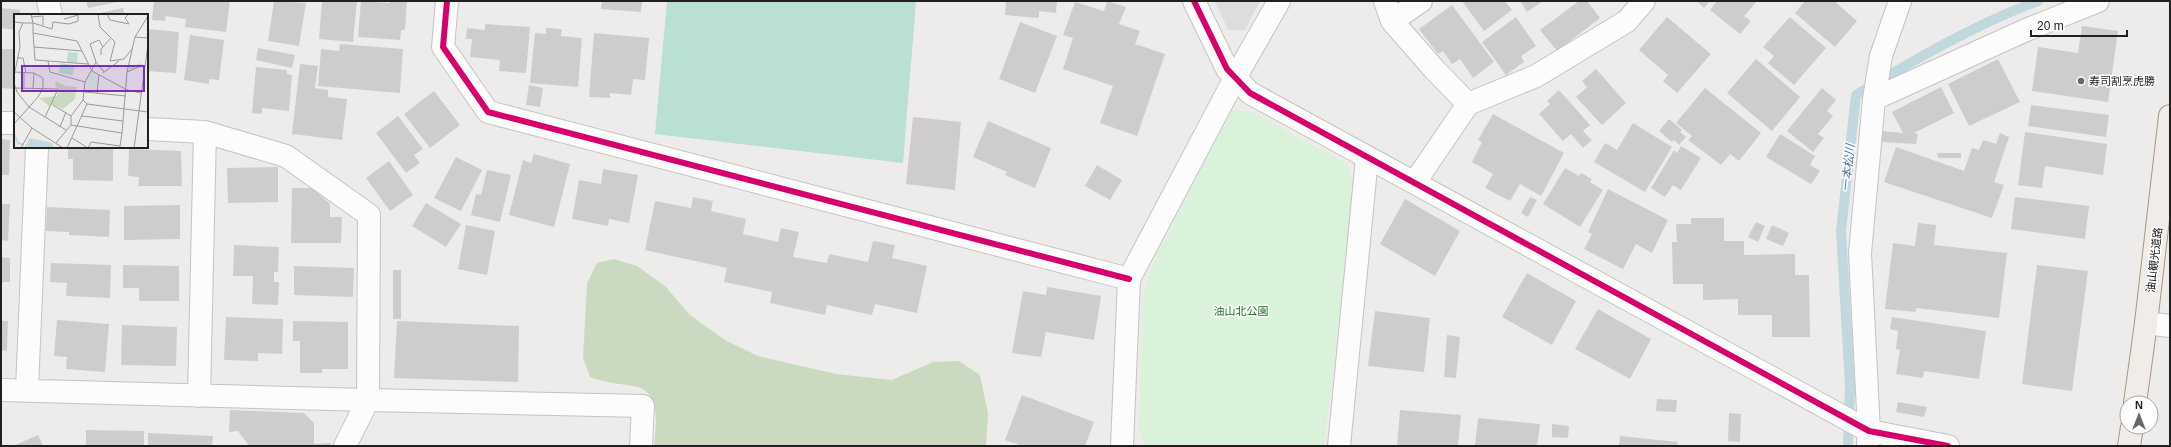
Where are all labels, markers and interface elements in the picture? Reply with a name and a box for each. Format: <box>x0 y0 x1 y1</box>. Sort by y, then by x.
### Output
scale bar <box>2031 12 2127 38</box>
inset map <box>14 14 148 148</box>
text: 20 m <box>2037 19 2064 33</box>
place label: 寿司割烹虎勝 <box>2089 75 2155 87</box>
marker: 寿司割烹虎勝 <box>2076 76 2086 86</box>
water label: 一本松川 <box>1839 141 1858 193</box>
street label: 油山観光道路 <box>2144 227 2164 293</box>
park label: 油山北公園 <box>1214 305 1269 317</box>
north arrow <box>2119 395 2159 435</box>
text: N <box>2135 399 2143 411</box>

